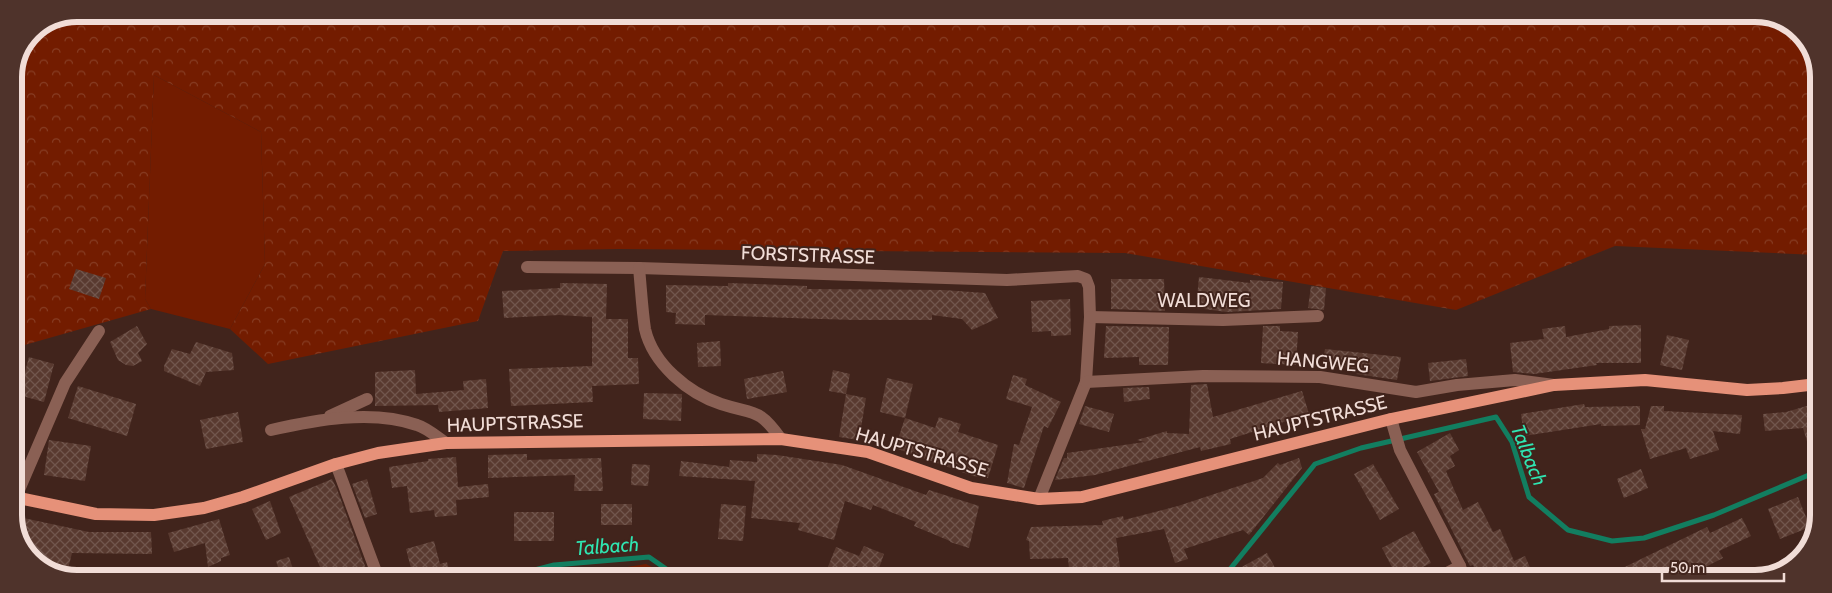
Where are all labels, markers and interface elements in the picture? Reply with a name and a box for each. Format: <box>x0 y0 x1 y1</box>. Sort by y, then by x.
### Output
street label: FORSTSTRASSE <box>741 241 875 269</box>
street label: WALDWEG <box>1157 289 1251 312</box>
street label: HANGWEG <box>1276 347 1370 377</box>
street label: HAUPTSTRASSE <box>1251 390 1389 446</box>
street label: HAUPTSTRASSE <box>446 409 584 437</box>
water label: Talbach <box>1506 421 1552 489</box>
street label: HAUPTSTRASSE <box>853 422 991 482</box>
water label: Talbach <box>574 532 640 560</box>
scale bar <box>1662 550 1784 582</box>
text: 50 m <box>1670 559 1705 577</box>

